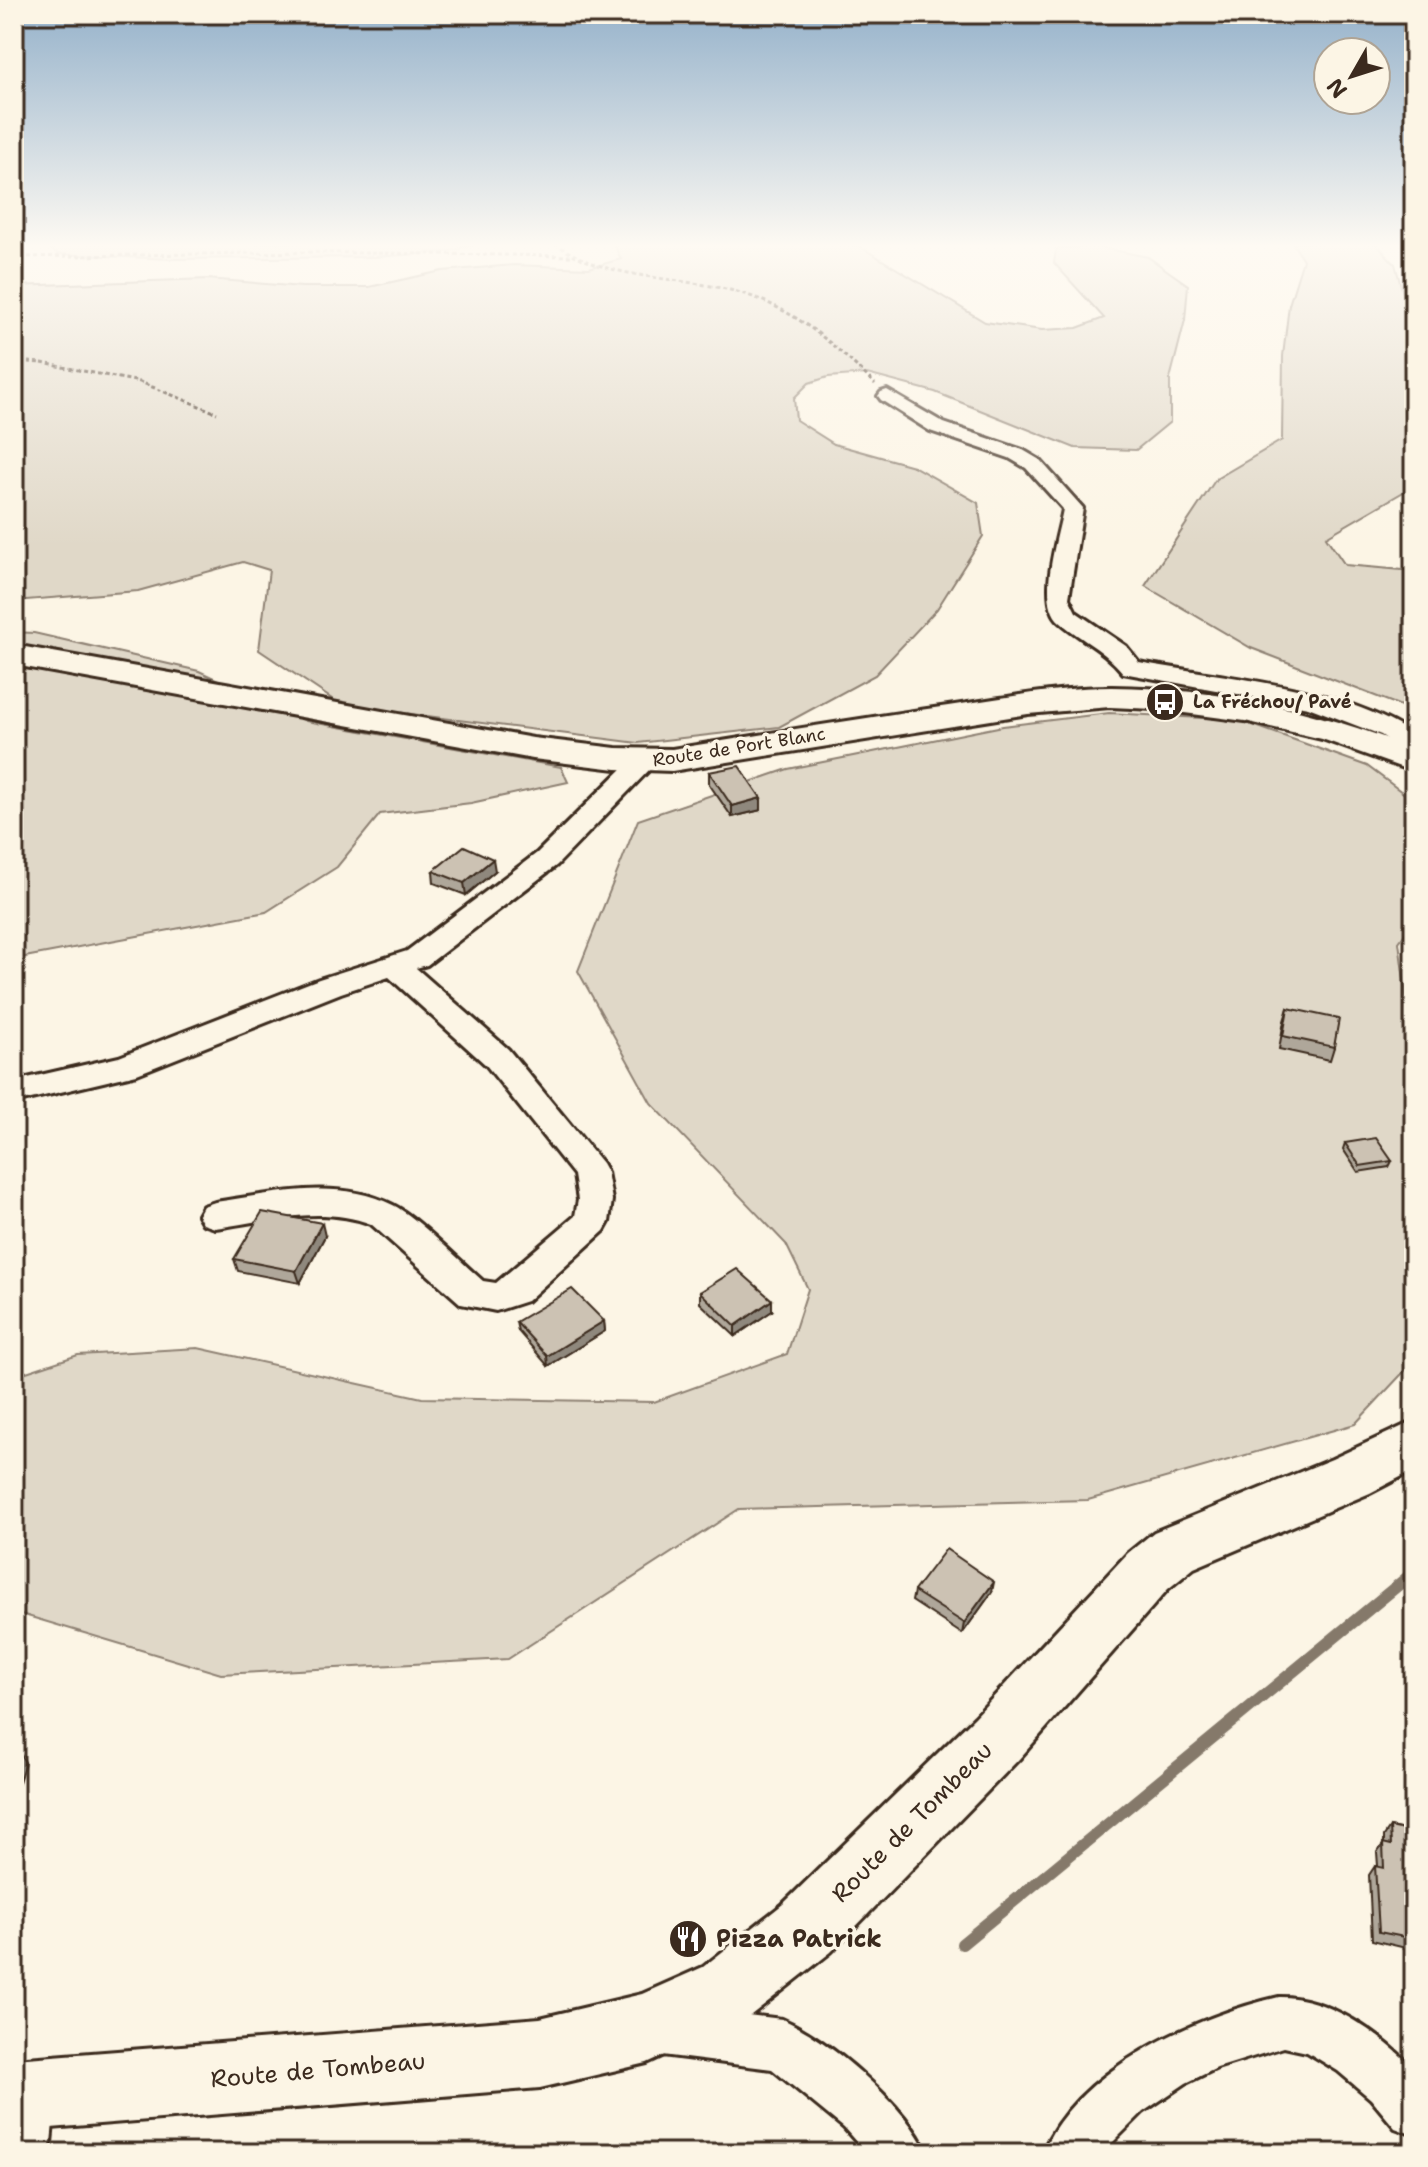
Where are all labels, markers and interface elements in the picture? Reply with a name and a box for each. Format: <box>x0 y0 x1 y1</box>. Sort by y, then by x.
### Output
north arrow <box>1312 36 1392 116</box>
text: N <box>1320 72 1354 104</box>
bus stop icon: La Fréchou/ Pavé <box>1144 681 1186 723</box>
place label: La Fréchou/ Pavé <box>1193 690 1352 714</box>
street label: Route de Port Blanc <box>651 721 827 773</box>
street label: Route de Tombeau <box>824 1734 1000 1910</box>
restaurant icon: Pizza Patrick <box>667 1918 709 1960</box>
place label: Pizza Patrick <box>716 1923 882 1955</box>
street label: Route de Tombeau <box>209 2045 427 2095</box>

